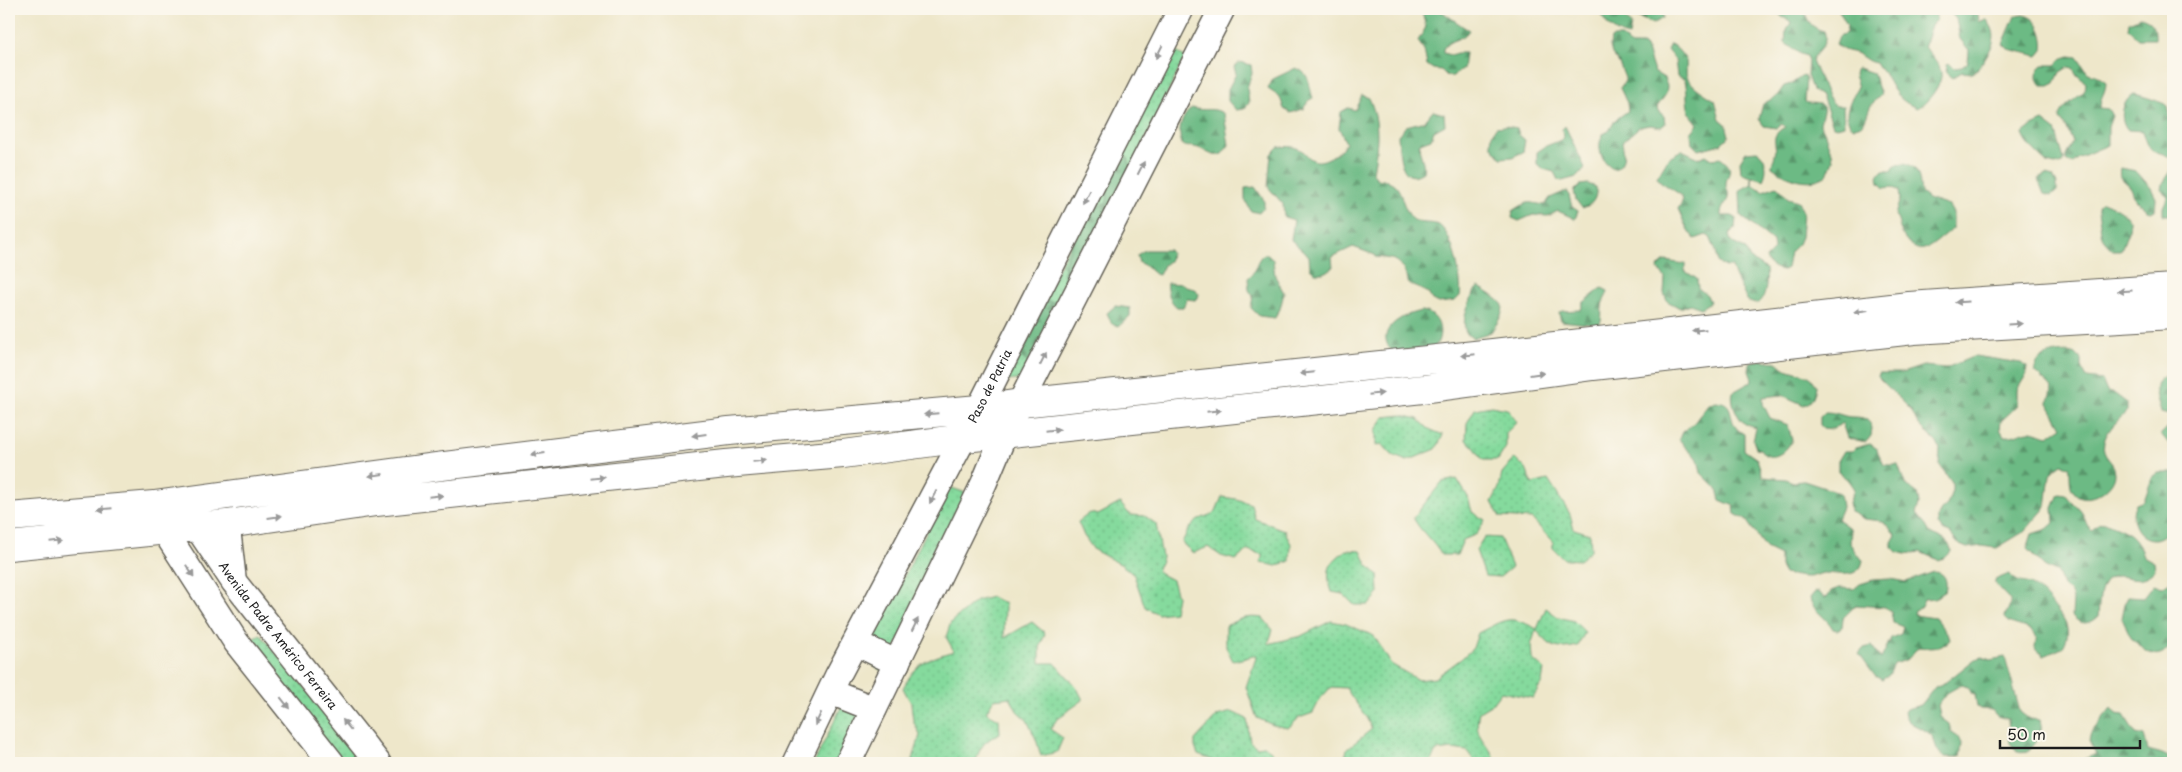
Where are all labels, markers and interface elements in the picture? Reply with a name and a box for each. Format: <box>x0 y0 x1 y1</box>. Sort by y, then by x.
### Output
one-way arrow <box>1155 45 1163 60</box>
one-way arrow <box>1137 161 1145 175</box>
one-way arrow <box>1082 190 1090 205</box>
one-way arrow <box>2116 287 2132 295</box>
one-way arrow <box>1954 298 1970 306</box>
one-way arrow <box>1852 307 1868 315</box>
one-way arrow <box>2008 320 2024 328</box>
one-way arrow <box>1691 326 1707 334</box>
street label: Paso de Patria <box>963 345 1016 426</box>
one-way arrow <box>1039 352 1047 367</box>
one-way arrow <box>1460 352 1476 360</box>
one-way arrow <box>1298 369 1314 377</box>
one-way arrow <box>1529 370 1545 378</box>
one-way arrow <box>1368 390 1384 398</box>
one-way arrow <box>1207 407 1223 415</box>
one-way arrow <box>922 410 938 418</box>
one-way arrow <box>1045 426 1061 434</box>
one-way arrow <box>691 431 707 439</box>
one-way arrow <box>529 451 545 459</box>
one-way arrow <box>752 457 768 465</box>
one-way arrow <box>368 471 384 479</box>
one-way arrow <box>590 474 606 482</box>
one-way arrow <box>929 489 937 504</box>
one-way arrow <box>429 492 445 500</box>
one-way arrow <box>97 506 113 514</box>
one-way arrow <box>268 513 284 521</box>
one-way arrow <box>50 537 66 545</box>
street label: Avenida Padre Américo Ferreira <box>215 558 342 713</box>
one-way arrow <box>185 565 195 578</box>
one-way arrow <box>911 618 919 632</box>
one-way arrow <box>279 696 290 709</box>
one-way arrow <box>814 712 822 726</box>
scale bar <box>2000 717 2140 749</box>
one-way arrow <box>342 719 353 732</box>
text: 50 m <box>2007 722 2046 745</box>

